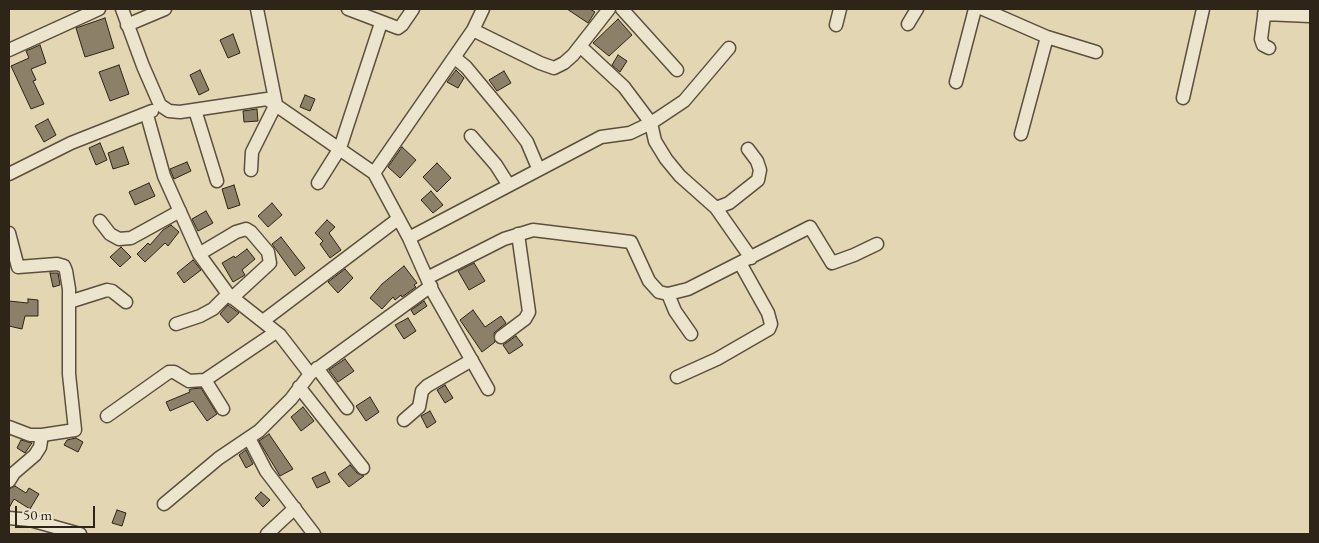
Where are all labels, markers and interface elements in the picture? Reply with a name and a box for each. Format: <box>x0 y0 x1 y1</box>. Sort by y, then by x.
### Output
scale bar <box>18 496 98 528</box>
text: 50 m <box>23 505 52 524</box>

